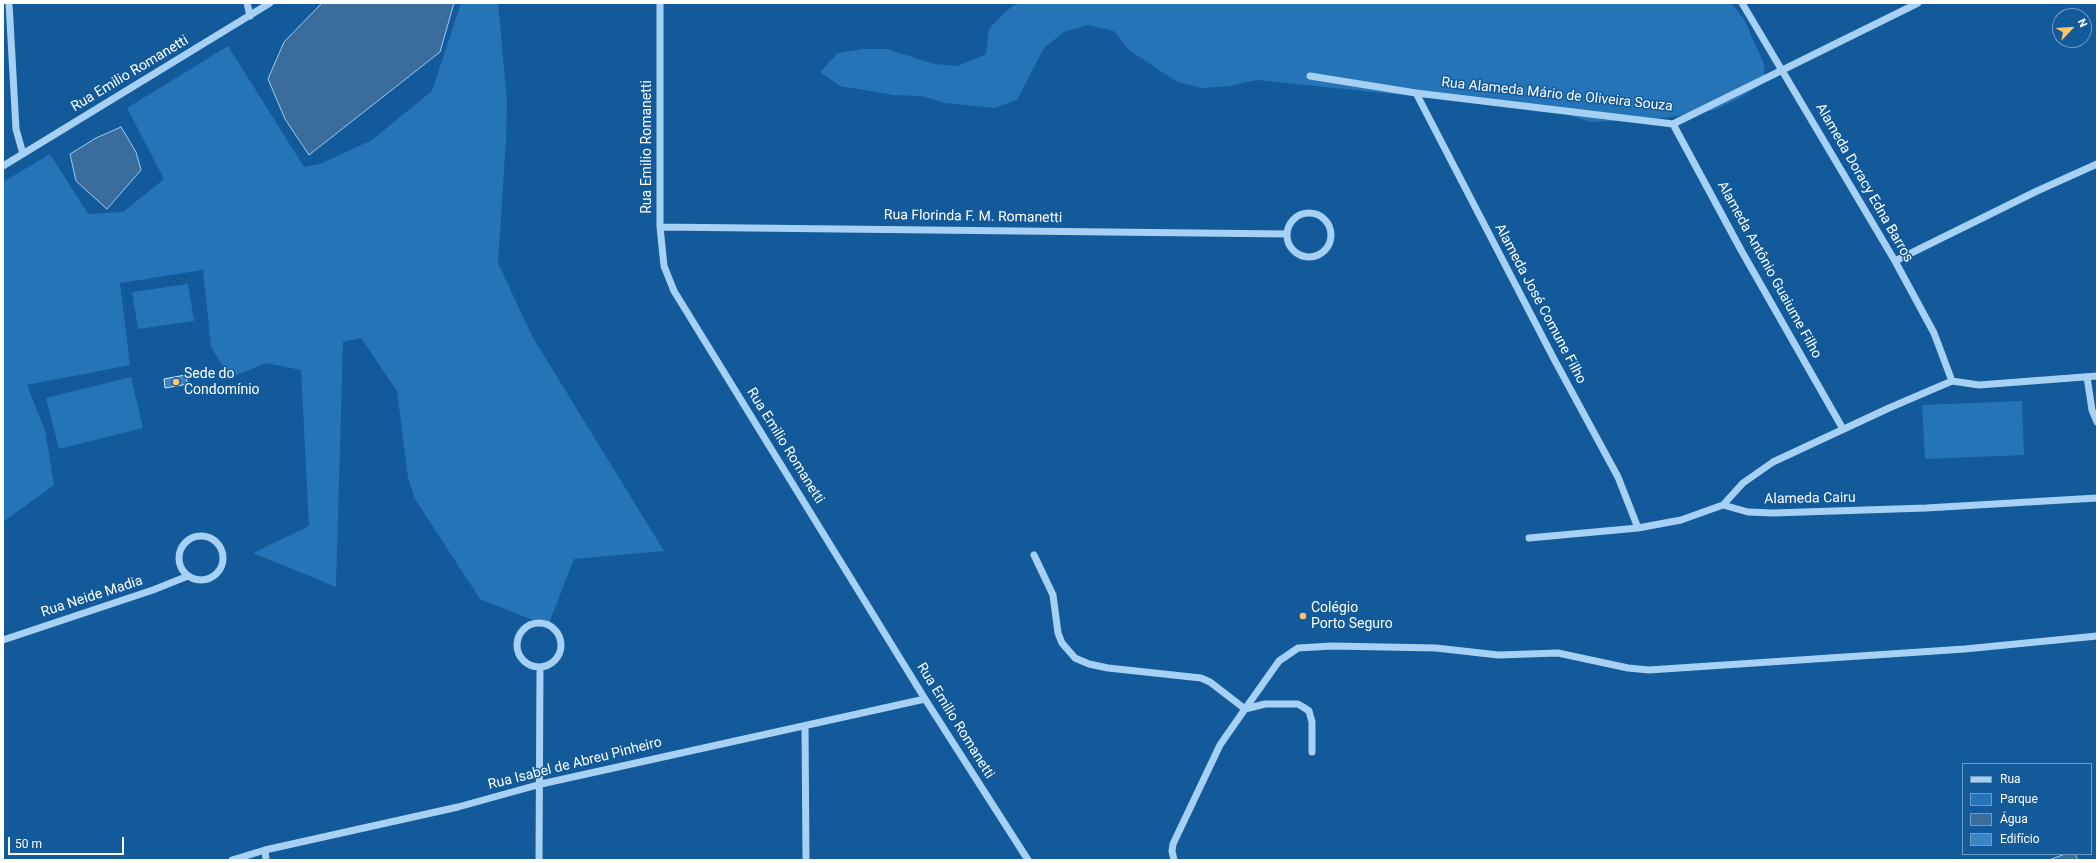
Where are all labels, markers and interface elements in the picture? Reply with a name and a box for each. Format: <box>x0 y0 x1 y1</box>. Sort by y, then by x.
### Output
north arrow <box>2052 8 2092 48</box>
text: N <box>2075 17 2090 29</box>
street label: Rua Emilio Romanetti <box>68 32 192 116</box>
street label: Rua Alameda Mário de Oliveira Souza <box>1440 74 1674 116</box>
street label: Rua Emilio Romanetti <box>639 80 655 214</box>
street label: Alameda Doracy Edna Barros <box>1811 100 1917 266</box>
street label: Alameda Antônio Guaiume Filho <box>1713 178 1825 362</box>
street label: Rua Florinda F. M. Romanetti <box>884 207 1062 227</box>
street label: Alameda José Comune Filho <box>1491 221 1589 387</box>
place label: Sede do Condomínio <box>184 366 260 398</box>
marker: Sede do Condomínio <box>171 377 181 387</box>
street label: Rua Emilio Romanetti <box>742 385 828 507</box>
street label: Alameda Cairu <box>1764 490 1856 508</box>
street label: Rua Neide Madia <box>39 573 145 621</box>
place label: Colégio Porto Seguro <box>1311 600 1393 632</box>
marker: Colégio Porto Seguro <box>1298 611 1308 621</box>
street label: Rua Emilio Romanetti <box>912 660 998 782</box>
street label: Rua Isabel de Abreu Pinheiro <box>486 734 664 794</box>
legend <box>1962 763 2092 855</box>
text: Rua <box>2000 772 2021 786</box>
text: Parque <box>2000 792 2038 806</box>
text: Água <box>2000 812 2028 826</box>
scale bar <box>10 829 126 855</box>
text: Edifício <box>2000 832 2040 846</box>
text: 50 m <box>15 837 42 851</box>

